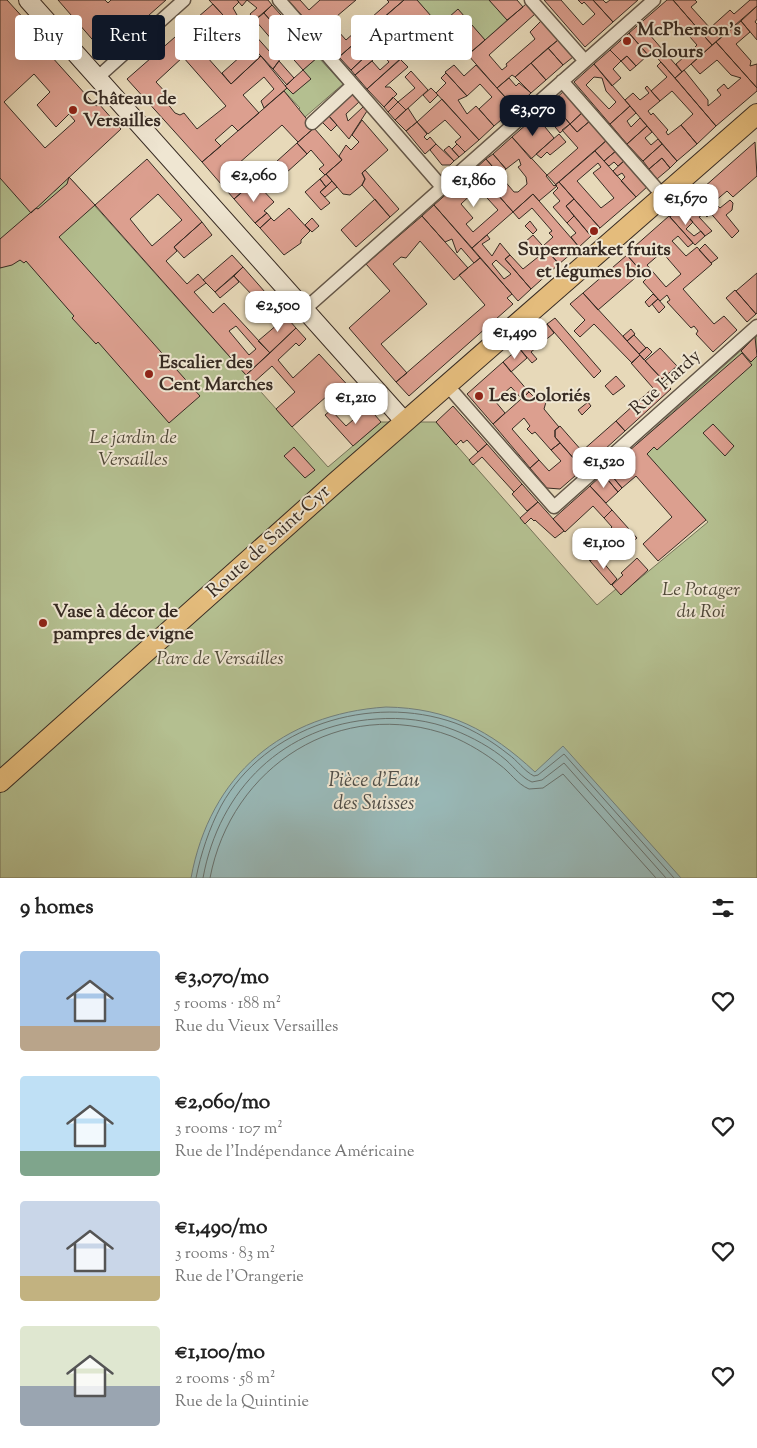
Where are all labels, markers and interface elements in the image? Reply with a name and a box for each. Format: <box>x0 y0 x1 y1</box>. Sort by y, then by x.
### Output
chip: Buy <box>15 15 82 60</box>
chip: Rent <box>92 15 165 60</box>
chip: Filters <box>175 15 259 60</box>
chip: New <box>269 15 341 60</box>
chip: Apartment <box>351 15 472 60</box>
place label: McPherson's Colours <box>637 17 741 66</box>
marker: McPherson's Colours <box>621 35 633 47</box>
place label: Château de Versailles <box>83 86 176 135</box>
pin: €3,070 <box>492 94 574 137</box>
text: €3,070 <box>511 99 555 122</box>
marker: Château de Versailles <box>67 104 79 116</box>
pin: €2,060 <box>213 160 295 203</box>
text: €2,060 <box>231 165 277 188</box>
pin: €1,860 <box>433 166 515 208</box>
text: €1,860 <box>452 170 496 193</box>
pin: €1,670 <box>645 184 727 226</box>
text: €1,670 <box>664 188 708 211</box>
marker: Supermarket fruits et légumes bio <box>588 225 600 237</box>
place label: Supermarket fruits et légumes bio <box>517 237 671 286</box>
pin: €2,500 <box>237 290 319 333</box>
text: €2,500 <box>256 295 300 318</box>
pin: €1,490 <box>474 318 556 360</box>
text: €1,490 <box>493 322 537 345</box>
street label: Rue Hardy <box>624 343 708 422</box>
place label: Escalier des Cent Marches <box>159 350 274 399</box>
marker: Escalier des Cent Marches <box>143 368 155 380</box>
pin: €1,210 <box>315 382 397 425</box>
place label: Les Coloriés <box>489 383 591 410</box>
text: €1,210 <box>336 387 376 410</box>
marker: Les Coloriés <box>473 390 485 402</box>
park label: Le jardin de Versailles <box>89 425 177 474</box>
pin: €1,520 <box>563 446 645 489</box>
text: €1,520 <box>584 451 625 474</box>
street label: Route de Saint-Cyr <box>201 479 337 605</box>
pin: €1,100 <box>563 528 645 570</box>
text: €1,100 <box>583 532 625 555</box>
park label: Le Potager du Roi <box>662 577 740 626</box>
place label: Vase à décor de pampres de vigne <box>53 599 194 648</box>
marker: Vase à décor de pampres de vigne <box>37 617 49 629</box>
park label: Parc de Versailles <box>156 646 284 673</box>
water label: Pièce d'Eau des Suisses <box>328 767 420 819</box>
text: 9 homes <box>20 893 93 923</box>
icon: filters <box>709 894 737 922</box>
text: €3,070/mo <box>175 963 269 993</box>
icon: home <box>60 971 120 1031</box>
icon: heart <box>709 987 737 1015</box>
text: 5 rooms · 188 m² <box>175 993 281 1016</box>
text: Rue du Vieux Versailles <box>175 1016 338 1039</box>
text: €2,060/mo <box>175 1088 270 1118</box>
icon: home <box>60 1096 120 1156</box>
icon: heart <box>709 1112 737 1140</box>
text: 3 rooms · 107 m² <box>175 1118 283 1141</box>
text: Rue de l'Indépendance Américaine <box>175 1141 414 1164</box>
text: €1,490/mo <box>175 1213 268 1243</box>
icon: home <box>60 1221 120 1281</box>
icon: heart <box>709 1237 737 1265</box>
text: 3 rooms · 83 m² <box>175 1243 275 1266</box>
text: Rue de l'Orangerie <box>175 1266 304 1289</box>
text: €1,100/mo <box>175 1338 265 1368</box>
icon: home <box>60 1346 120 1406</box>
icon: heart <box>709 1362 737 1390</box>
text: 2 rooms · 58 m² <box>175 1368 275 1391</box>
text: Rue de la Quintinie <box>175 1391 309 1414</box>

